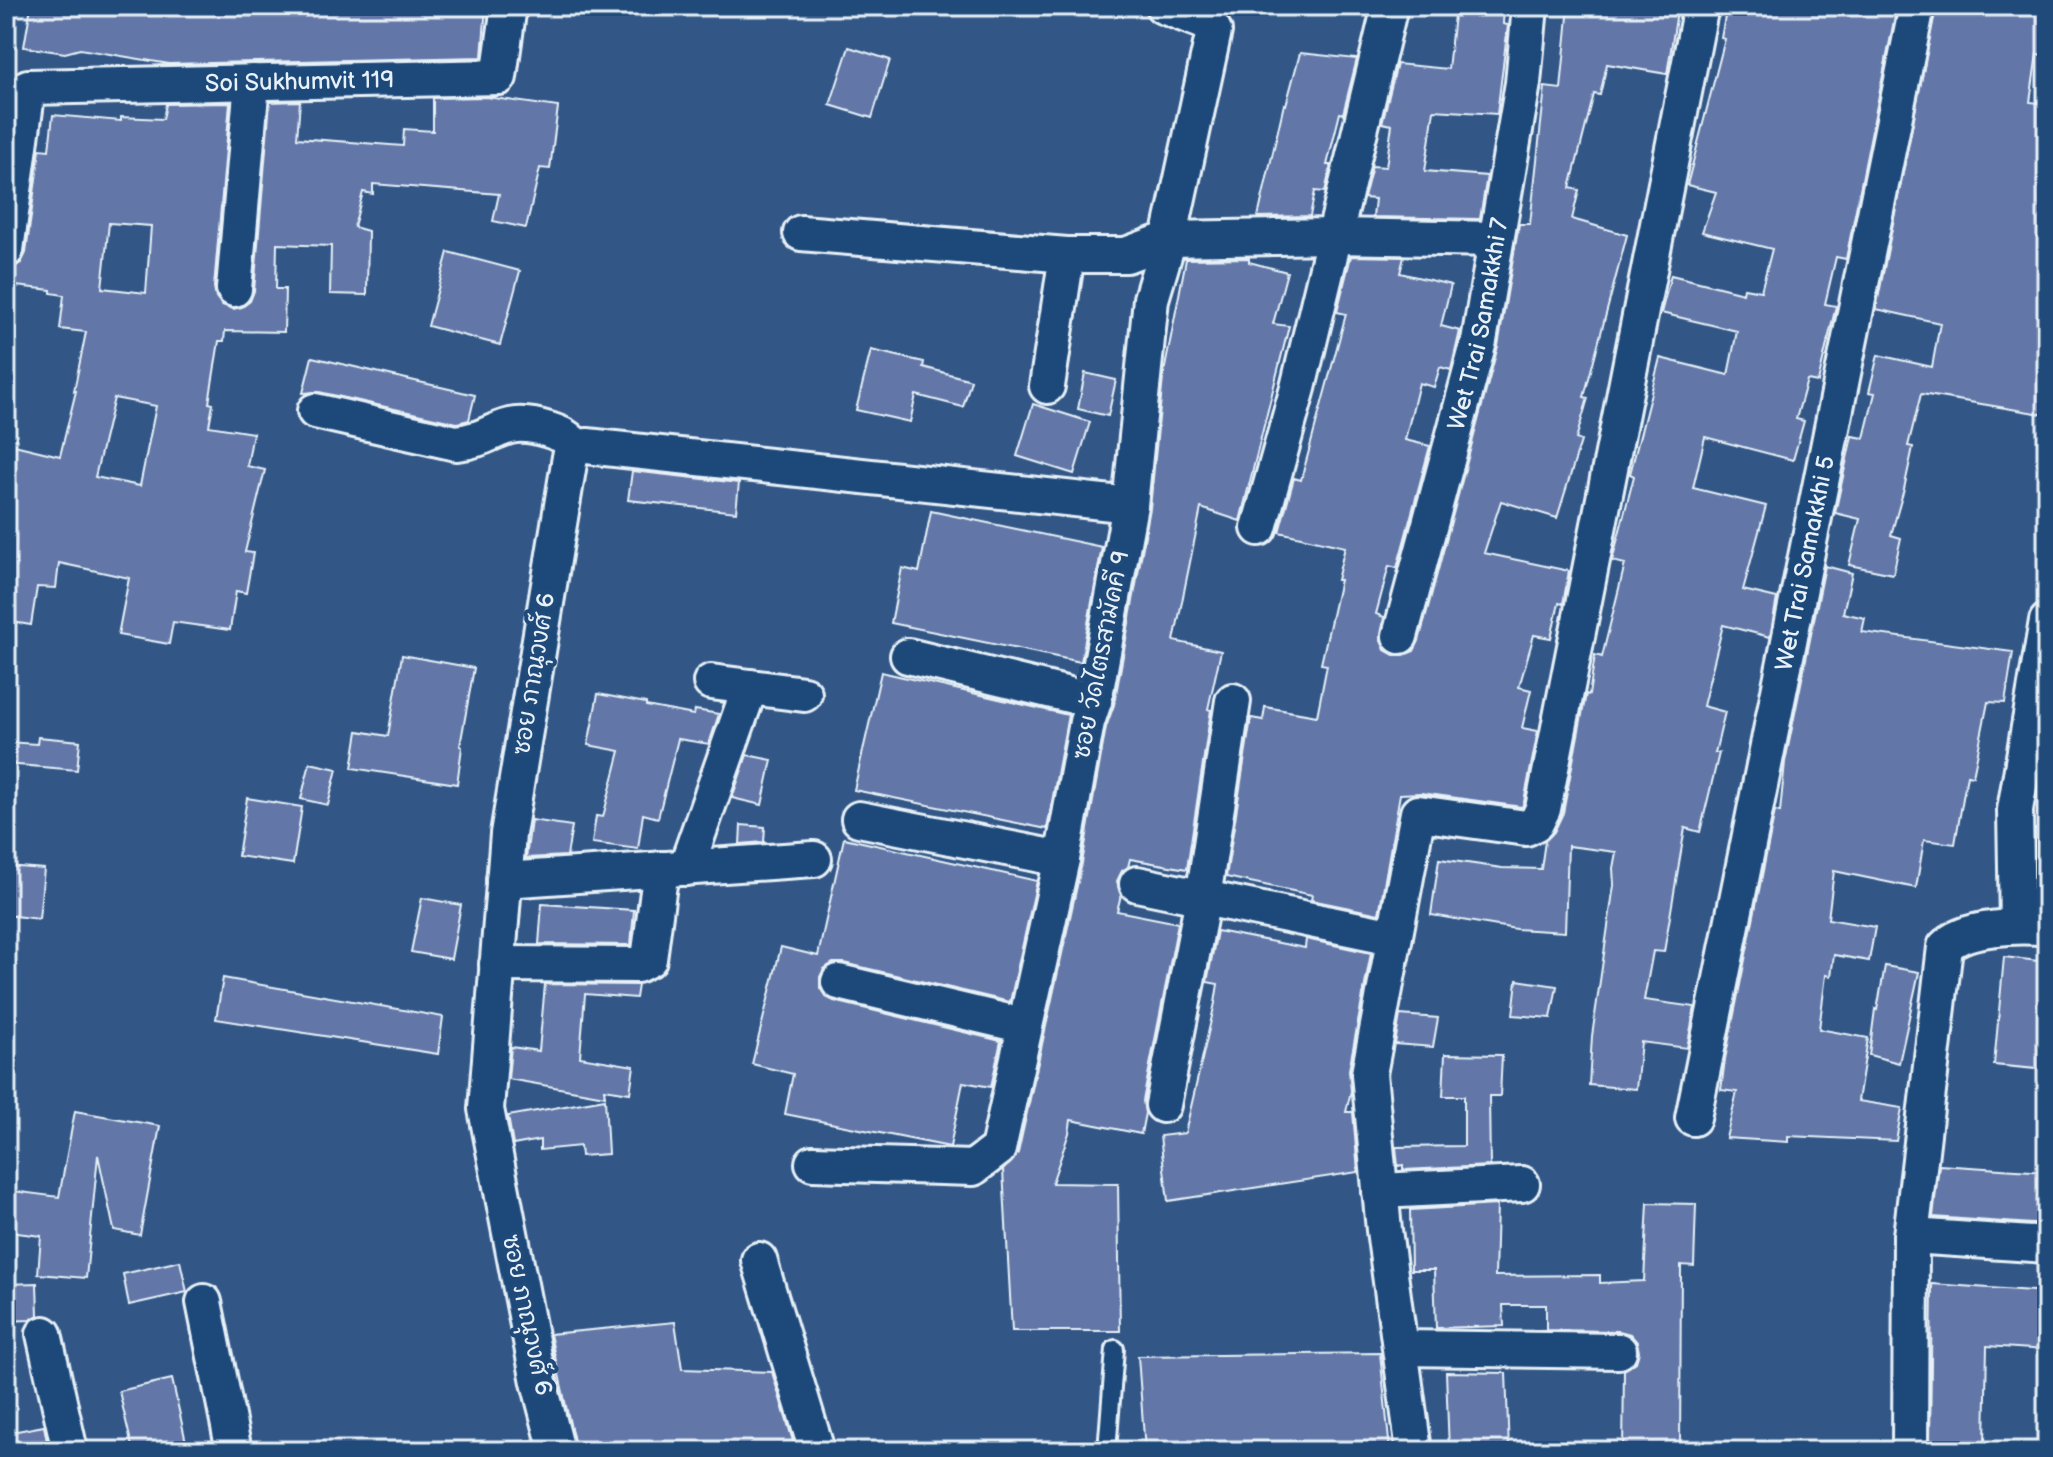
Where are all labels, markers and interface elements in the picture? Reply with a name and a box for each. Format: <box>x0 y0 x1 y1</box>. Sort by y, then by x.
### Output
street label: Soi Sukhumvit 119 <box>205 65 394 98</box>
street label: Wet Trai Samakkhi 7 <box>1441 215 1514 433</box>
street label: Wet Trai Samakkhi 5 <box>1769 453 1841 673</box>
street label: ซอย วัดไตรสามัคคี 9 <box>1065 548 1135 762</box>
street label: ซอย ภาณุวงศ์ 6 <box>505 591 564 758</box>
street label: ซอย ภาณุวงศ์ 6 <box>493 1231 560 1399</box>

